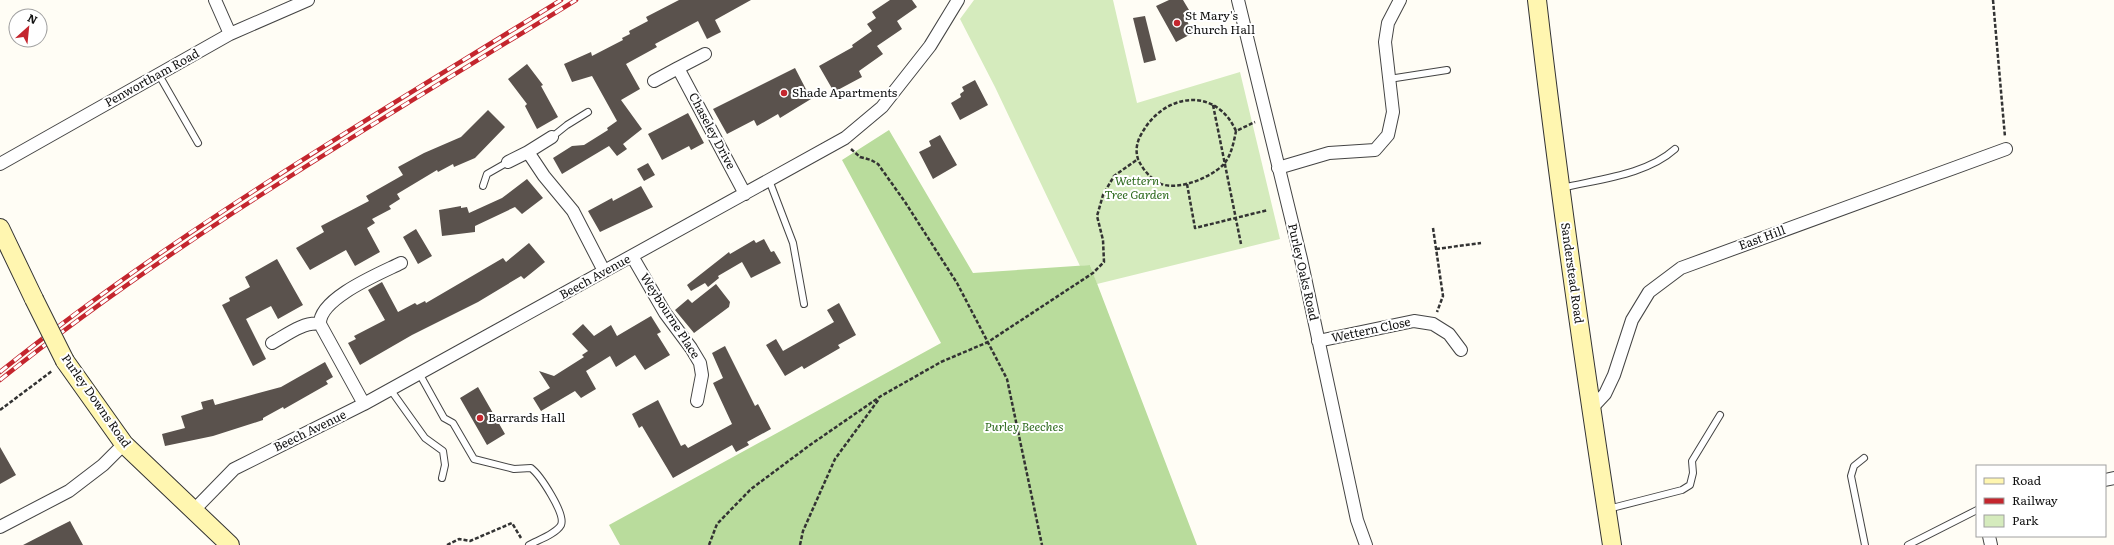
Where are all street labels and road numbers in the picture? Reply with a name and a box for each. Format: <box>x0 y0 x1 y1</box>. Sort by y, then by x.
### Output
street label: Penwortham Road <box>101 43 203 111</box>
street label: Chaseley Drive <box>685 89 741 172</box>
street label: East Hill <box>1736 220 1788 254</box>
street label: Purley Oaks Road <box>1284 221 1324 323</box>
street label: Sanderstead Road <box>1557 221 1589 325</box>
street label: Beech Avenue <box>556 249 633 303</box>
street label: Weybourne Place <box>636 269 705 362</box>
street label: Wettern Close <box>1330 312 1412 346</box>
street label: Purley Downs Road <box>58 350 136 451</box>
street label: Beech Avenue <box>270 405 349 455</box>

